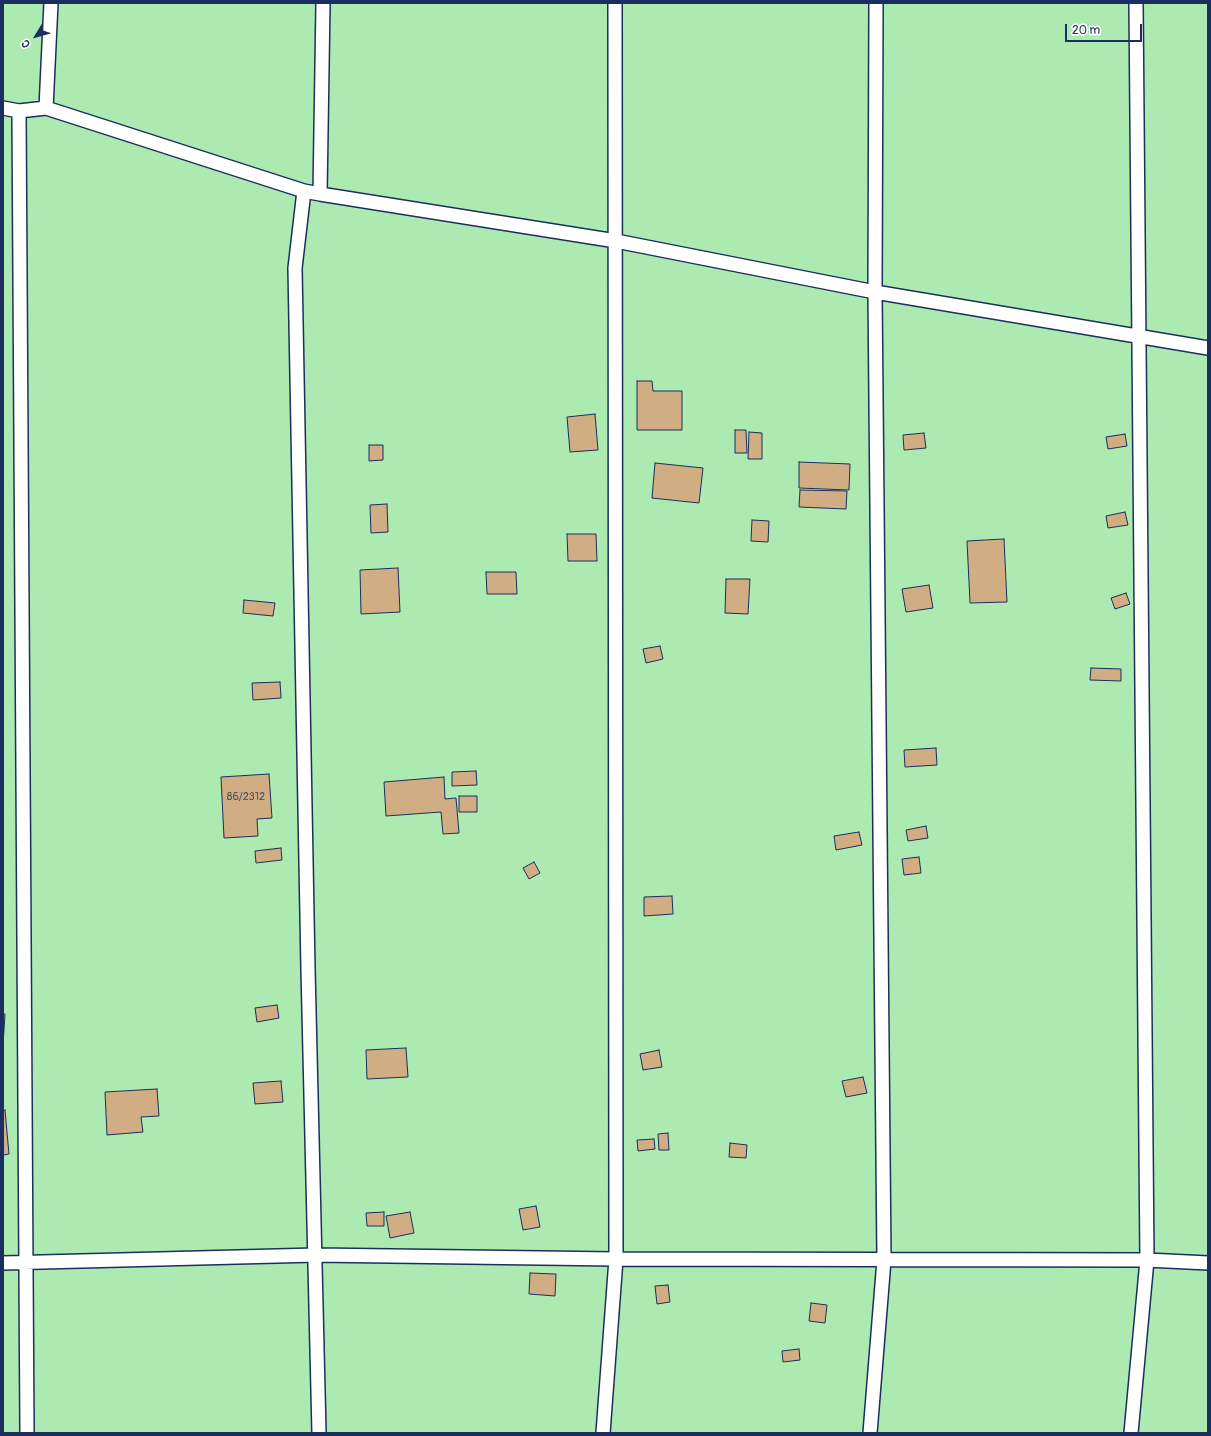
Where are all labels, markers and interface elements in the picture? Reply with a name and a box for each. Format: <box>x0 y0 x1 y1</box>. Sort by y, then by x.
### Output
north arrow <box>16 16 56 56</box>
scale bar <box>1067 16 1144 42</box>
text: 20 m <box>1072 23 1100 38</box>
text: С <box>19 37 33 50</box>
house number: 86/2312 <box>227 790 265 804</box>

